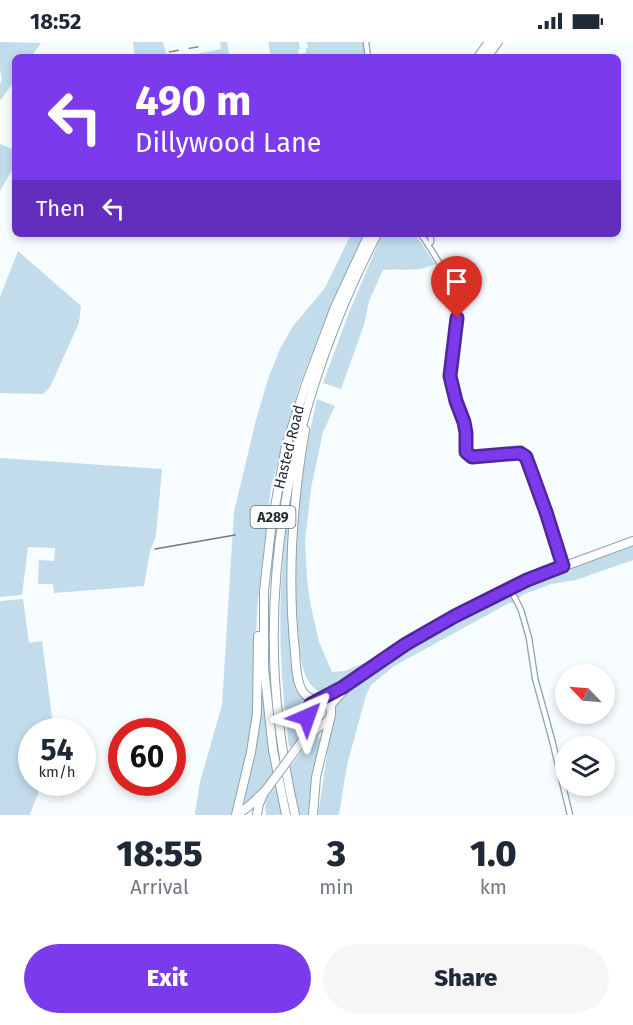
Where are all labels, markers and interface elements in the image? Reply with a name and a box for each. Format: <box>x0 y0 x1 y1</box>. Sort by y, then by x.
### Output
text: 18:52 <box>30 8 81 35</box>
text: 490 m <box>135 76 251 126</box>
icon: left <box>36 78 114 156</box>
text: Dillywood Lane <box>135 127 321 159</box>
icon: left <box>97 192 130 225</box>
text: Then <box>36 195 85 222</box>
pin <box>431 256 482 318</box>
icon: arrive <box>440 265 473 298</box>
street label: Hasted Road <box>270 403 308 491</box>
road number: A289 <box>250 506 296 528</box>
north arrow <box>555 664 615 724</box>
map controls <box>555 664 615 796</box>
position arrow <box>275 685 339 749</box>
speed limit sign: 60 <box>108 718 186 796</box>
text: 54 <box>40 732 74 768</box>
button: layers <box>555 736 615 796</box>
text: km/h <box>38 763 76 781</box>
text: 18:55 <box>116 832 203 876</box>
text: 3 <box>327 832 346 876</box>
text: 1.0 <box>470 832 517 876</box>
text: Arrival <box>130 875 189 899</box>
text: min <box>319 875 354 899</box>
text: km <box>480 875 507 899</box>
button: Exit <box>24 944 311 1013</box>
button: Share <box>323 944 609 1013</box>

